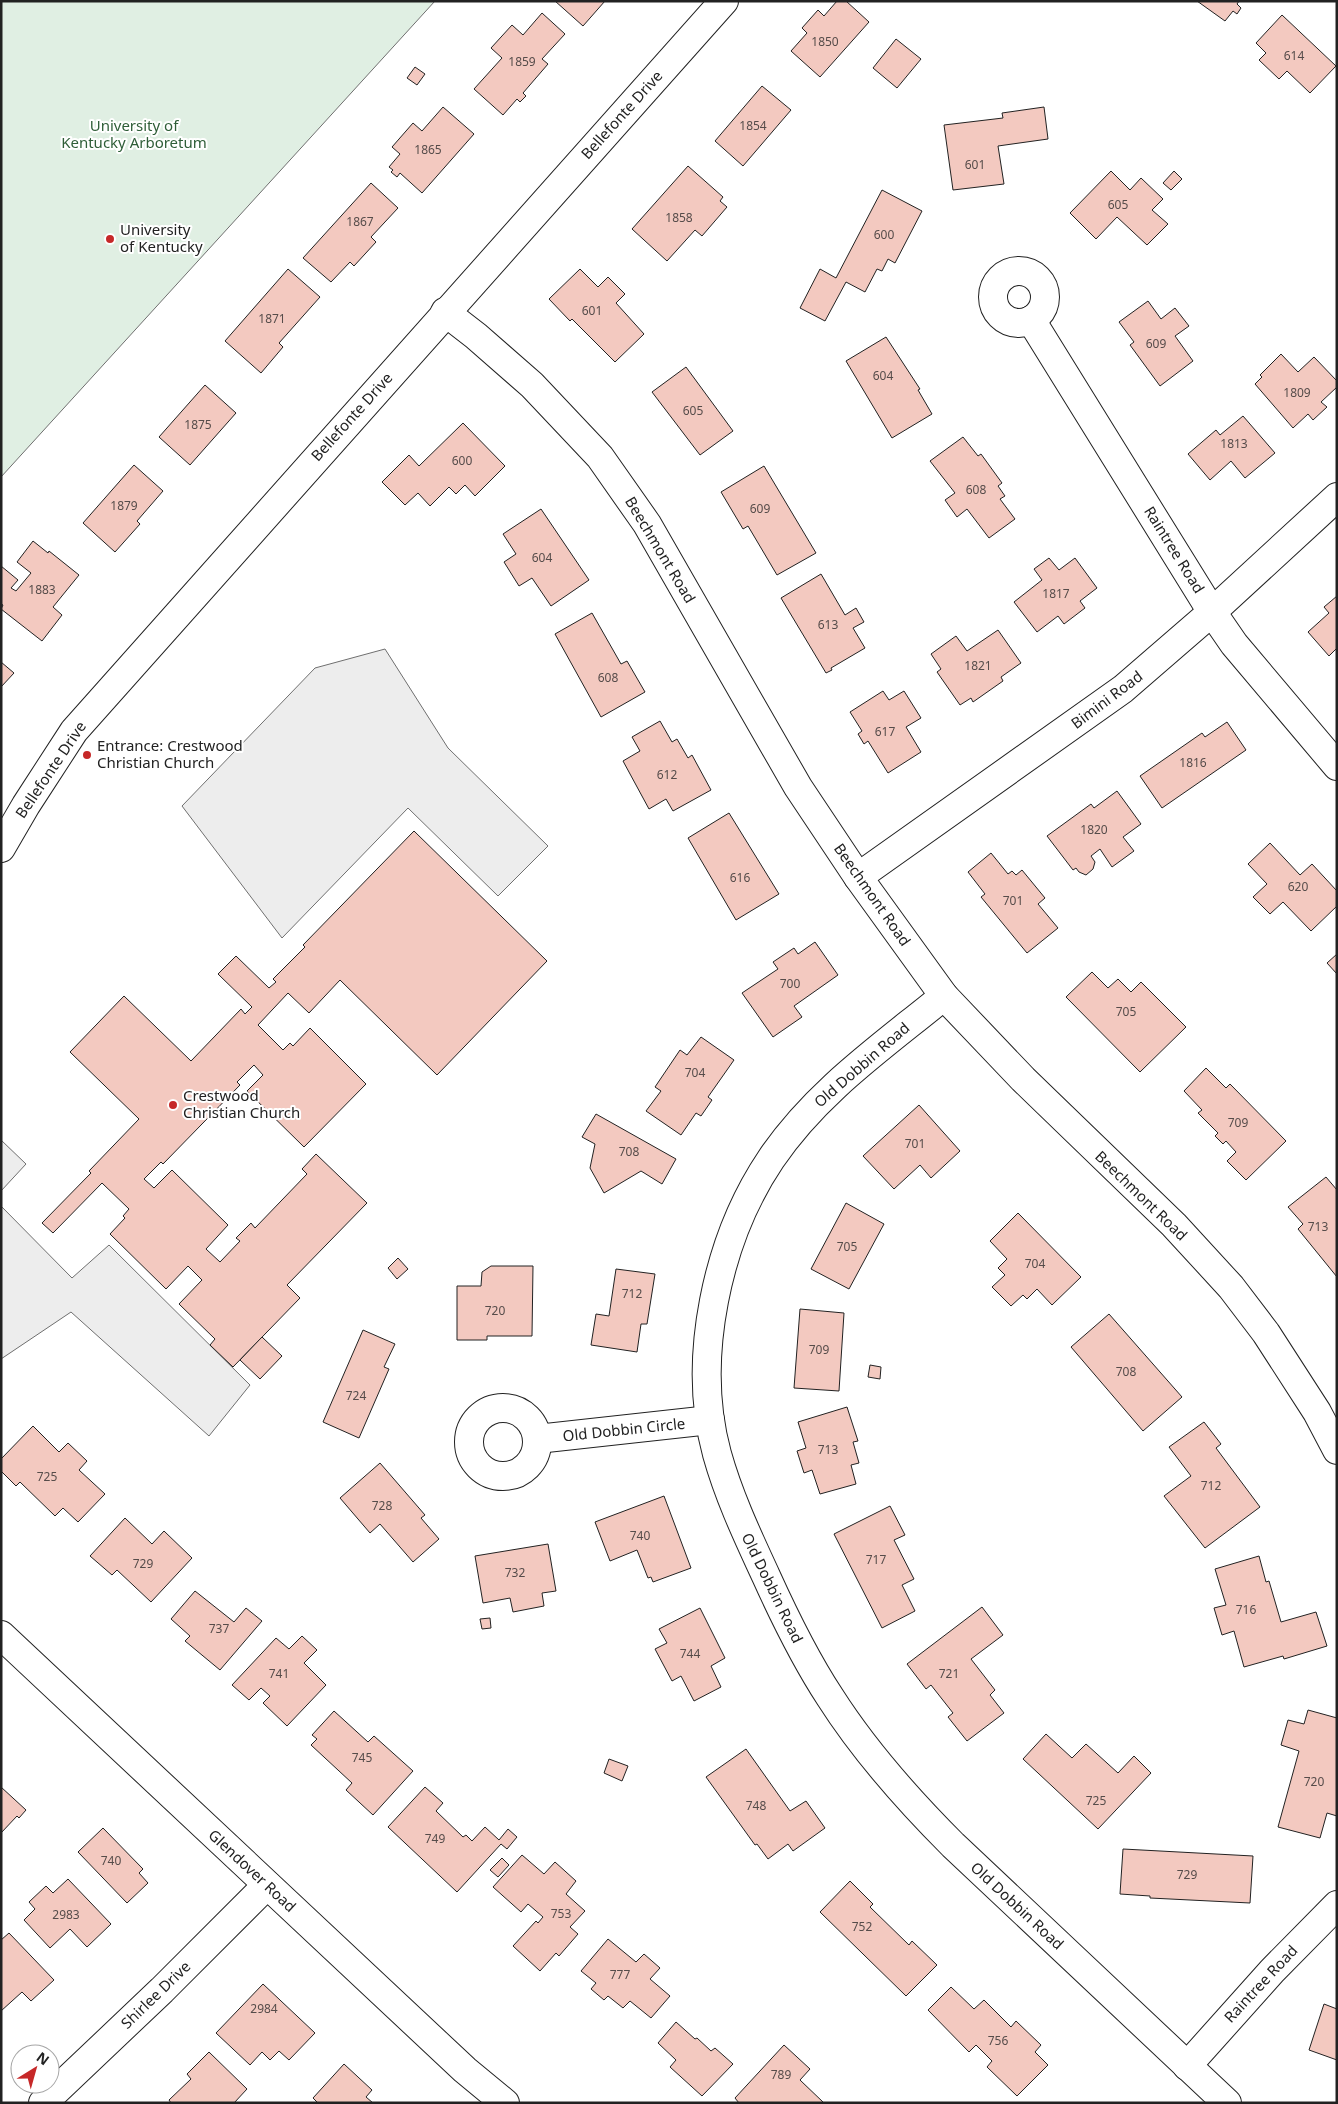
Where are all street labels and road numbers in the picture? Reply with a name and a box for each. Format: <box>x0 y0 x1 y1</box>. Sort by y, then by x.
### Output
street label: Bellefonte Drive <box>576 66 666 163</box>
street label: Bellefonte Drive <box>306 368 396 465</box>
street label: Beechmont Road <box>621 493 701 606</box>
street label: Raintree Road <box>1140 502 1210 597</box>
street label: Bimini Road <box>1067 666 1146 733</box>
street label: Bellefonte Drive <box>10 717 90 822</box>
street label: Beechmont Road <box>830 839 916 950</box>
street label: Old Dobbin Road <box>809 1017 913 1111</box>
street label: Beechmont Road <box>1091 1146 1192 1244</box>
street label: Old Dobbin Circle <box>562 1413 686 1445</box>
street label: Old Dobbin Road <box>738 1529 808 1646</box>
street label: Glendover Road <box>205 1825 301 1916</box>
street label: Old Dobbin Road <box>967 1857 1068 1954</box>
street label: Raintree Road <box>1219 1940 1301 2026</box>
street label: Shirlee Drive <box>116 1956 194 2033</box>

